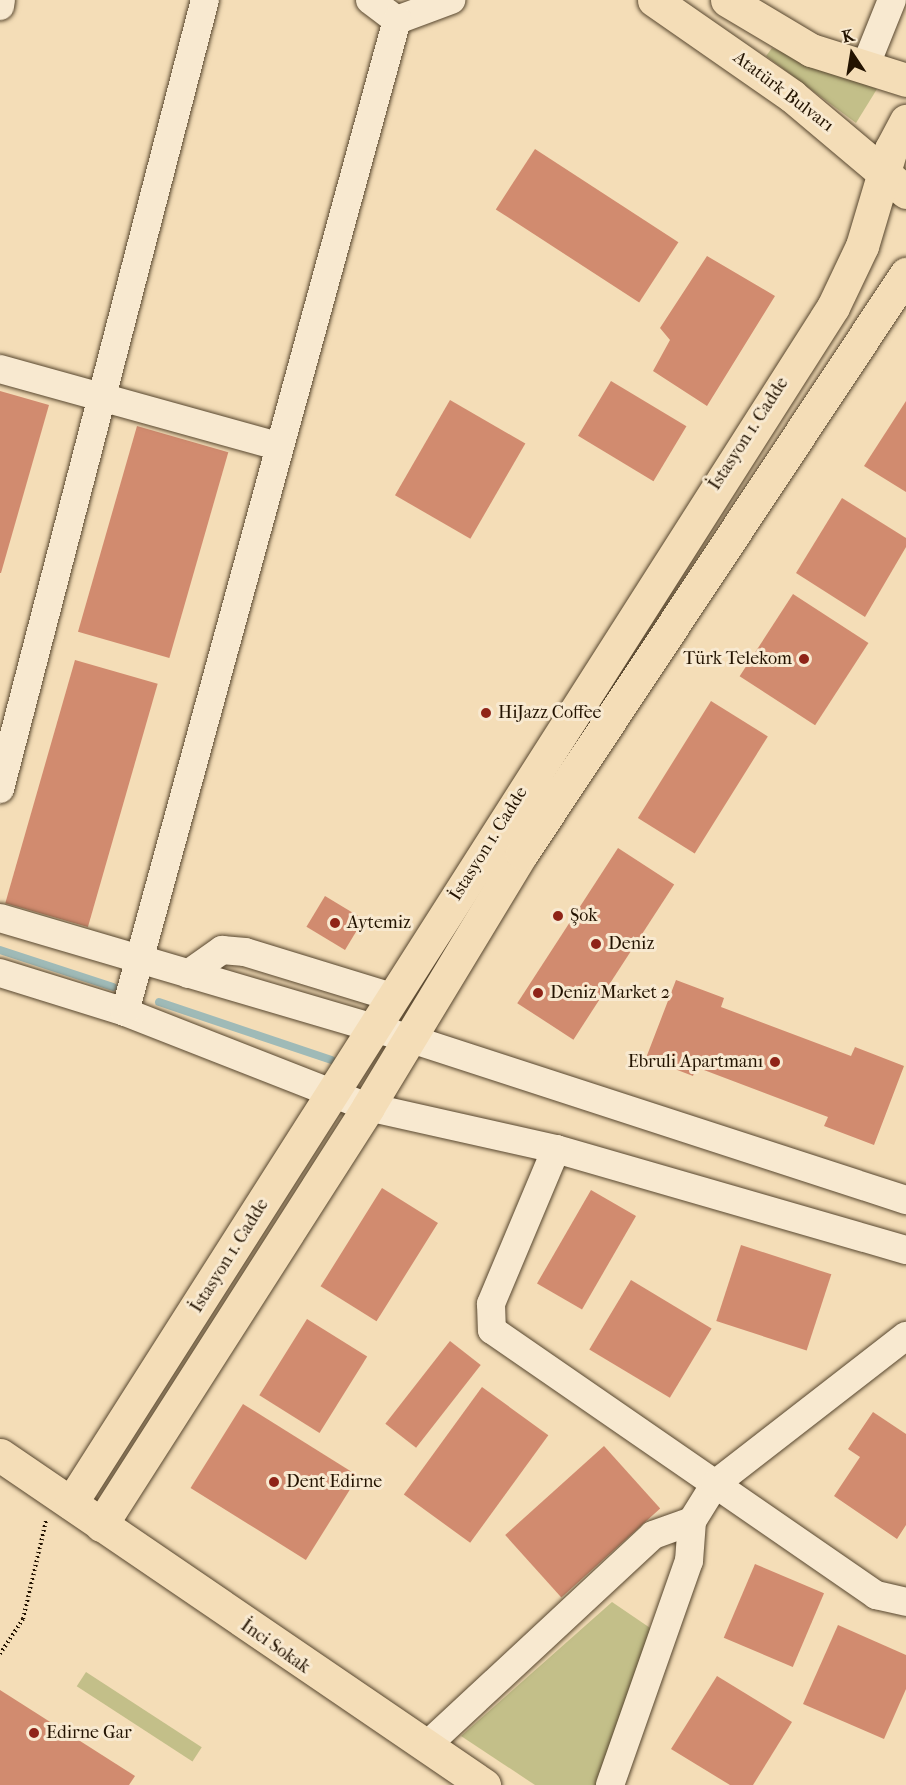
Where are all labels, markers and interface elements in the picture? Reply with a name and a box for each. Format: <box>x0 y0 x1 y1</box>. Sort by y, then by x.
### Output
north arrow <box>822 24 882 84</box>
text: K <box>840 25 856 46</box>
street label: Atatürk Bulvarı <box>728 47 838 137</box>
street label: İstasyon 1. Cadde <box>704 374 794 494</box>
place label: Türk Telekom <box>683 648 792 670</box>
marker: Türk Telekom <box>797 652 811 666</box>
place label: HiJazz Coffee <box>498 702 601 724</box>
marker: HiJazz Coffee <box>479 706 493 720</box>
street label: İstasyon 1. Cadde <box>445 783 533 905</box>
place label: Şok <box>570 905 598 927</box>
marker: Şok <box>551 909 565 923</box>
place label: Aytemiz <box>347 912 411 934</box>
marker: Aytemiz <box>328 916 342 930</box>
place label: Deniz <box>608 933 654 955</box>
marker: Deniz <box>589 937 603 951</box>
place label: Deniz Market 2 <box>550 982 670 1004</box>
marker: Deniz Market 2 <box>531 986 545 1000</box>
place label: Ebruli Apartmanı <box>628 1051 763 1073</box>
marker: Ebruli Apartmanı <box>768 1055 782 1069</box>
street label: İstasyon 1. Cadde <box>186 1195 274 1317</box>
place label: Dent Edirne <box>286 1471 382 1493</box>
marker: Dent Edirne <box>267 1475 281 1489</box>
street label: İnci Sokak <box>236 1615 314 1679</box>
place label: Edirne Gar <box>46 1722 132 1744</box>
marker: Edirne Gar <box>27 1726 41 1740</box>

